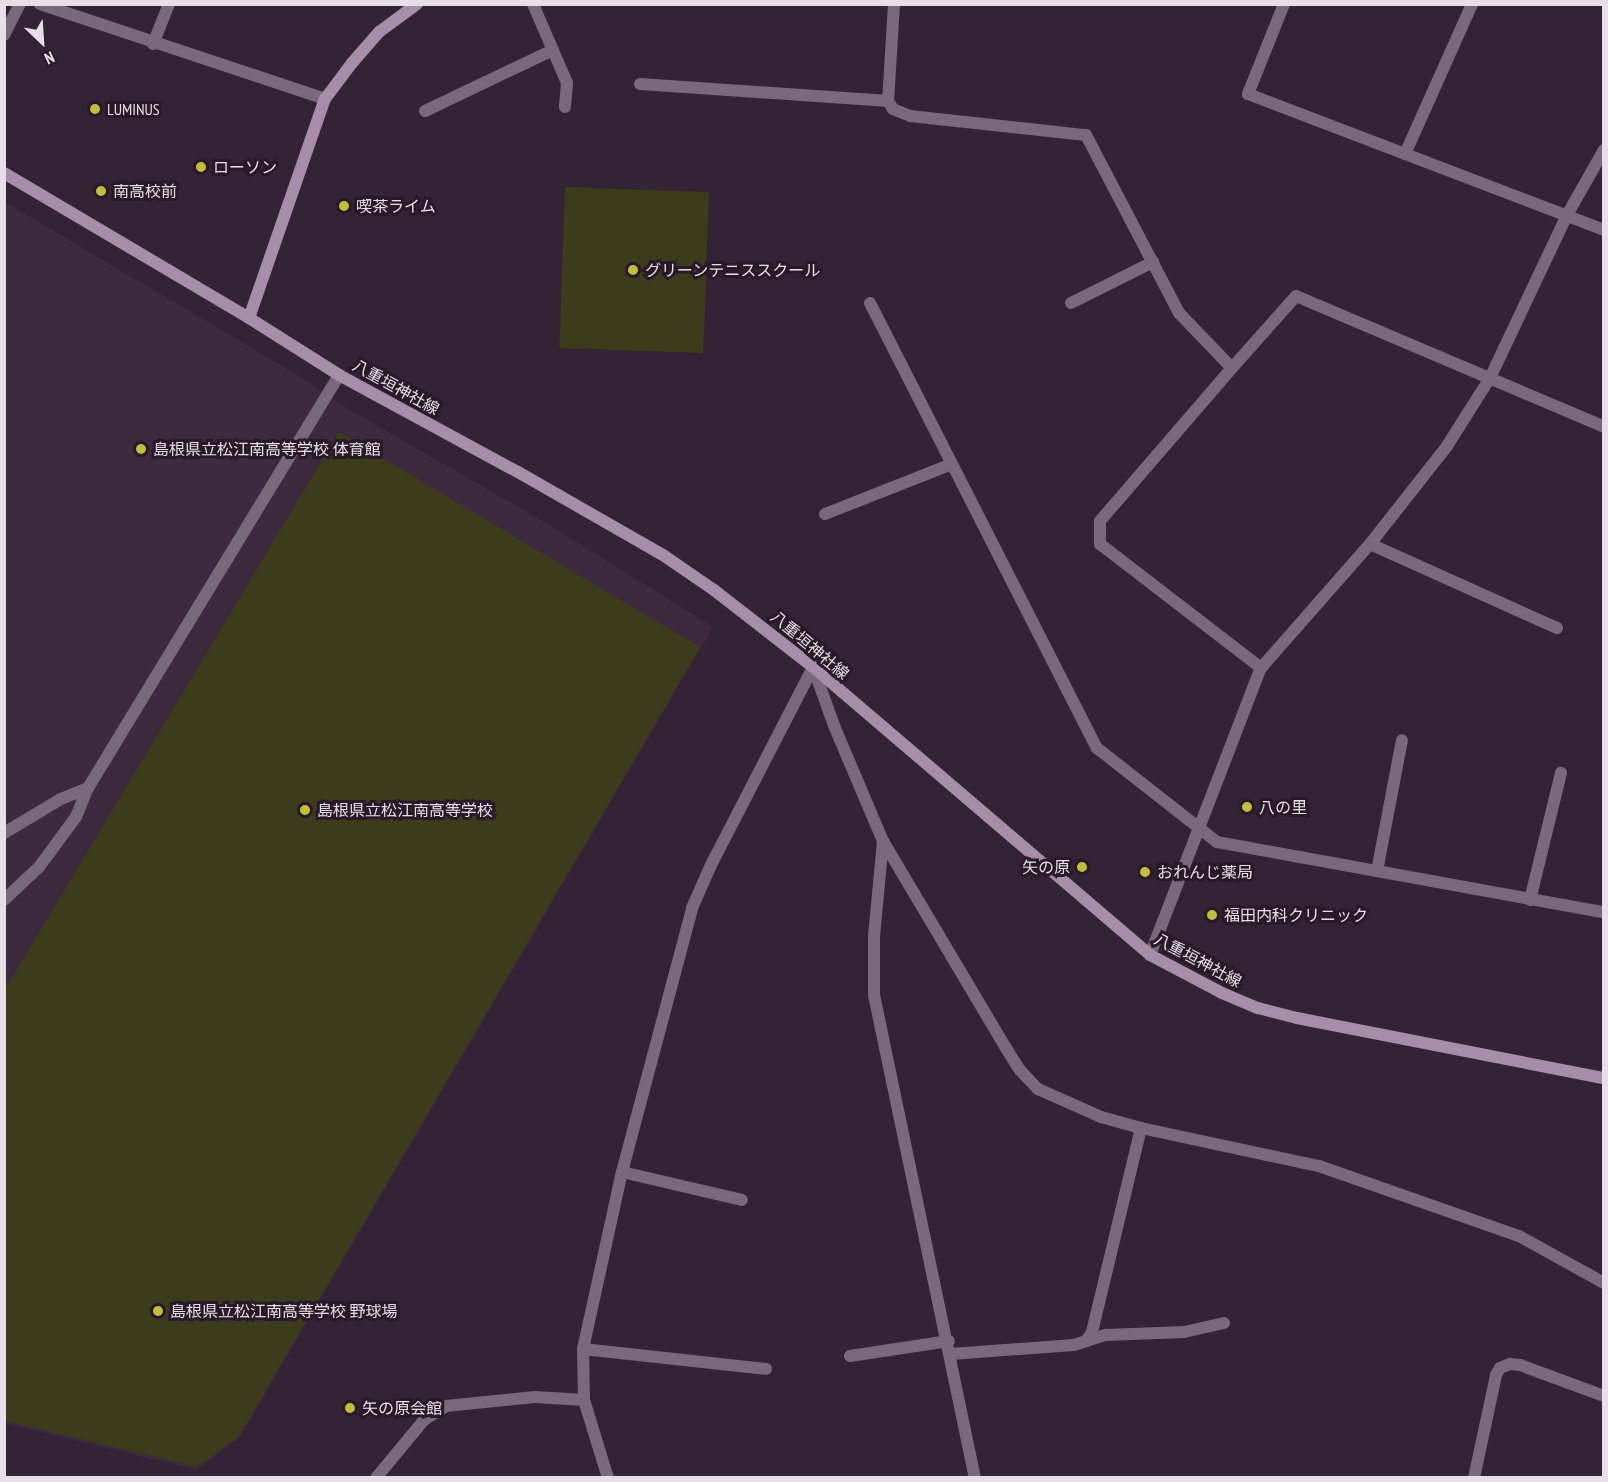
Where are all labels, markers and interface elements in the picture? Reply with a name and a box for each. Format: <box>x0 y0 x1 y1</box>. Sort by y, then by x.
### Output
north arrow <box>12 12 72 72</box>
text: N <box>41 47 58 69</box>
place label: LUMINUS <box>107 99 160 119</box>
marker: LUMINUS <box>88 102 102 116</box>
place label: ローソン <box>213 157 277 177</box>
marker: ローソン <box>194 160 208 174</box>
place label: 南高校前 <box>113 181 177 201</box>
marker: 南高校前 <box>94 184 108 198</box>
place label: 喫茶ライム <box>356 196 436 216</box>
marker: 喫茶ライム <box>337 199 351 213</box>
place label: グリーンテニススクール <box>645 260 821 280</box>
marker: グリーンテニススクール <box>626 263 640 277</box>
street label: 八重垣神社線 <box>349 355 443 419</box>
place label: 島根県立松江南高等学校 体育館 <box>153 439 380 459</box>
marker: 島根県立松江南高等学校 体育館 <box>134 442 148 456</box>
street label: 八重垣神社線 <box>767 607 853 683</box>
place label: 八の里 <box>1259 797 1307 817</box>
place label: 島根県立松江南高等学校 <box>317 800 493 820</box>
marker: 八の里 <box>1240 800 1254 814</box>
marker: 島根県立松江南高等学校 <box>298 803 312 817</box>
place label: 矢の原 <box>1022 857 1070 877</box>
marker: 矢の原 <box>1075 860 1089 874</box>
place label: おれんじ薬局 <box>1157 862 1253 882</box>
marker: おれんじ薬局 <box>1138 865 1152 879</box>
place label: 福田内科クリニック <box>1224 905 1368 925</box>
marker: 福田内科クリニック <box>1205 908 1219 922</box>
street label: 八重垣神社線 <box>1151 929 1245 991</box>
place label: 島根県立松江南高等学校 野球場 <box>170 1301 397 1321</box>
marker: 島根県立松江南高等学校 野球場 <box>151 1304 165 1318</box>
place label: 矢の原会館 <box>362 1398 442 1418</box>
marker: 矢の原会館 <box>343 1401 357 1415</box>

